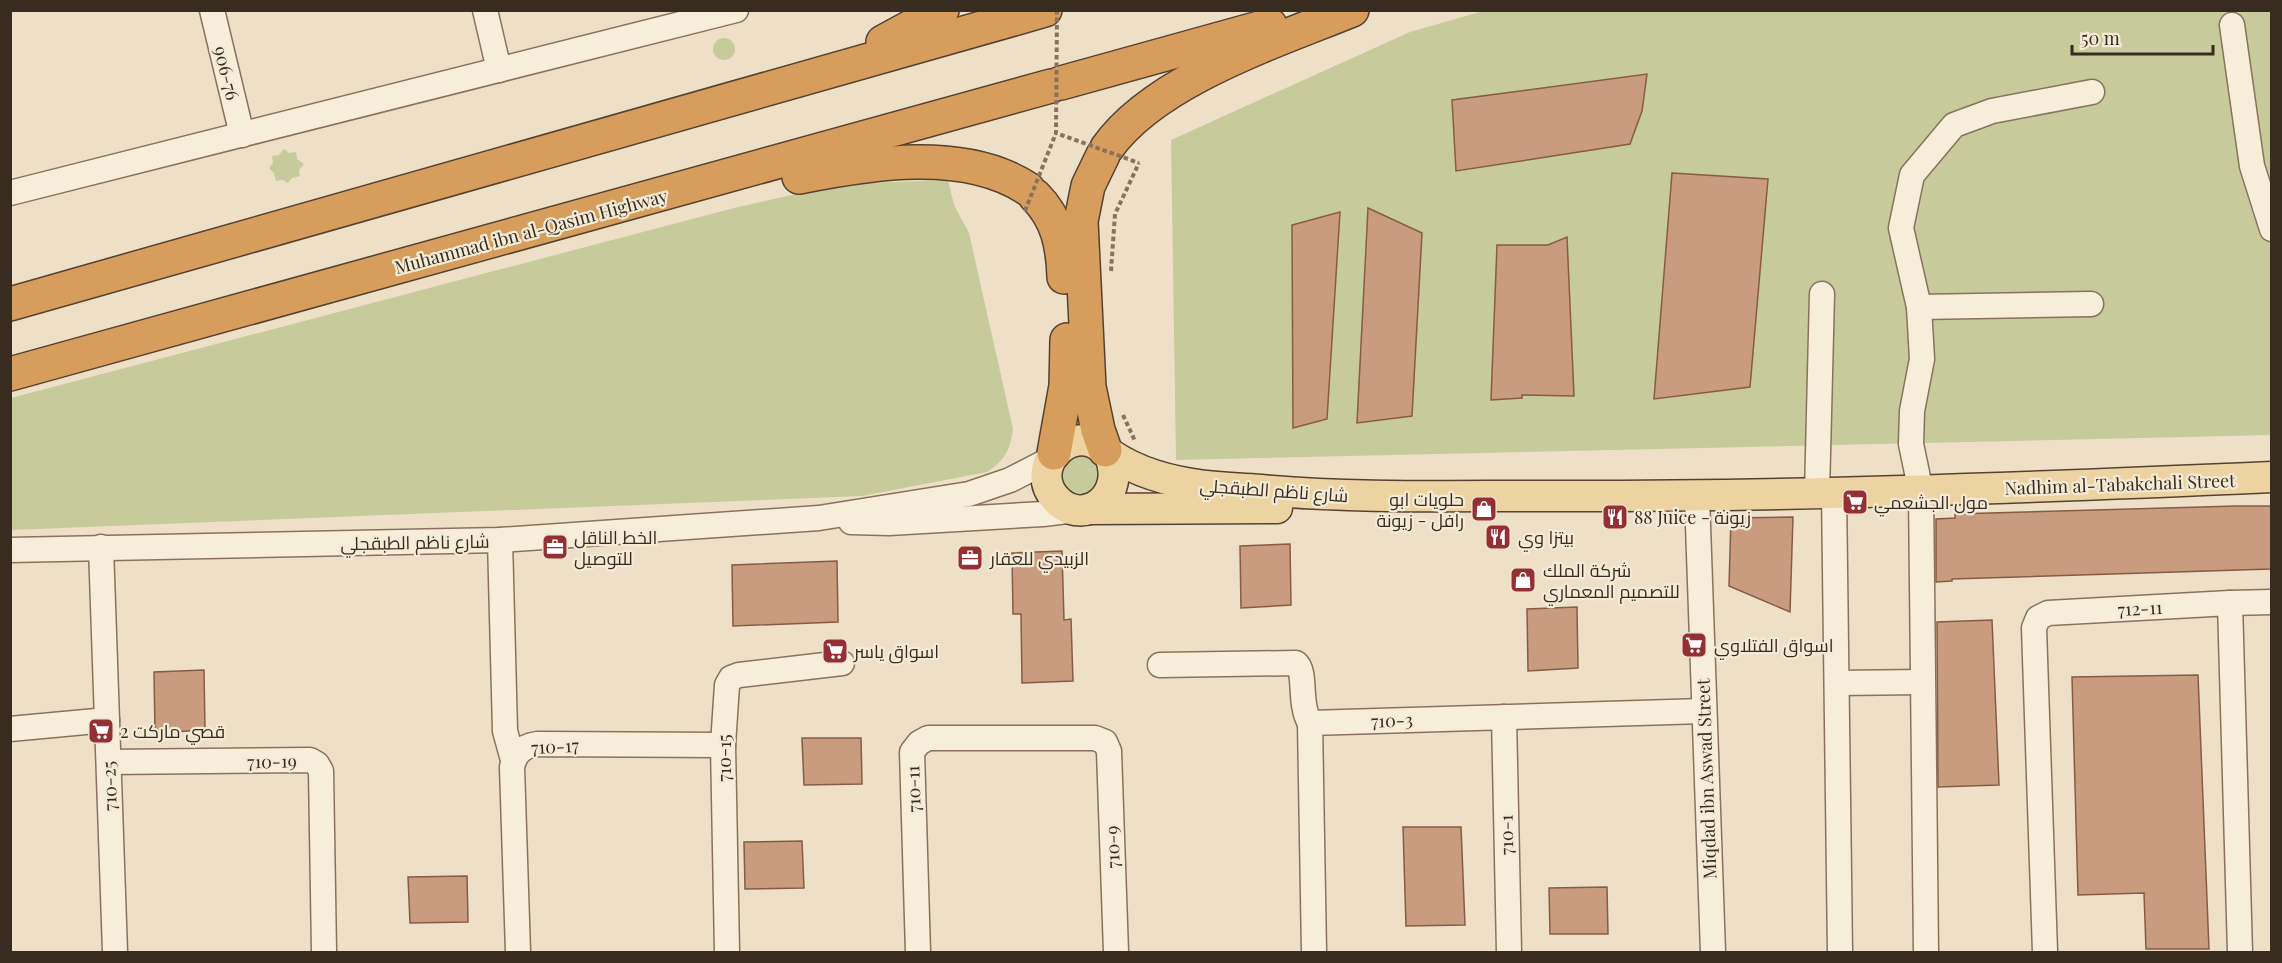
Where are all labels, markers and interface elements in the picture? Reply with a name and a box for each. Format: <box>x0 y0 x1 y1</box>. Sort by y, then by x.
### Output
scale bar <box>2072 18 2213 56</box>
text: 50 m <box>2081 26 2120 50</box>
street label: 906-76 <box>209 43 245 103</box>
street label: Muhammad ibn al-Qasim Highway <box>392 183 670 279</box>
street label: Nadhim al-Tabakchali Street <box>2004 468 2237 500</box>
street label: شارع ناظم الطبقجلي <box>1199 473 1349 510</box>
place label: حلويات ابو رافل - زيونة <box>1376 487 1464 532</box>
supermarket icon: مول الجشعمي <box>1840 487 1870 517</box>
place label: مول الجشعمي <box>1874 490 1988 517</box>
shop icon: حلويات ابو رافل - زيونة <box>1469 494 1499 524</box>
restaurant icon: 88 Juice - زيونة <box>1600 502 1630 532</box>
place label: 88 Juice - زيونة <box>1634 505 1751 529</box>
restaurant icon: بيتزا وي <box>1483 522 1513 552</box>
place label: الخط الناقل للتوصيل <box>574 525 657 570</box>
place label: بيتزا وي <box>1518 525 1574 552</box>
street label: شارع ناظم الطبقجلي <box>340 529 490 558</box>
office icon: الخط الناقل للتوصيل <box>540 532 570 562</box>
office icon: الزبيدي للعقار <box>955 543 985 573</box>
place label: الزبيدي للعقار <box>989 546 1089 573</box>
place label: شركة الملك للتصميم المعماري <box>1543 558 1680 606</box>
shop icon: شركة الملك للتصميم المعماري <box>1508 565 1538 595</box>
street label: 712-11 <box>2117 595 2163 621</box>
supermarket icon: اسواق الفتلاوي <box>1679 630 1709 660</box>
place label: اسواق الفتلاوي <box>1714 633 1834 660</box>
supermarket icon: اسواق ياسر <box>820 636 850 666</box>
place label: اسواق ياسر <box>853 639 939 664</box>
street label: Miqdad ibn Aswad Street <box>1690 678 1721 880</box>
street label: 710-3 <box>1371 707 1413 733</box>
supermarket icon: قصي ماركت 2 <box>86 716 116 746</box>
place label: قصي ماركت 2 <box>120 719 225 745</box>
street label: 710-17 <box>531 733 580 759</box>
street label: 710-15 <box>712 734 736 782</box>
street label: 710-19 <box>247 749 297 773</box>
street label: 710-25 <box>96 761 122 811</box>
street label: 710-11 <box>900 765 926 813</box>
street label: 710-1 <box>1494 814 1518 855</box>
street label: 710-9 <box>1099 825 1125 869</box>

